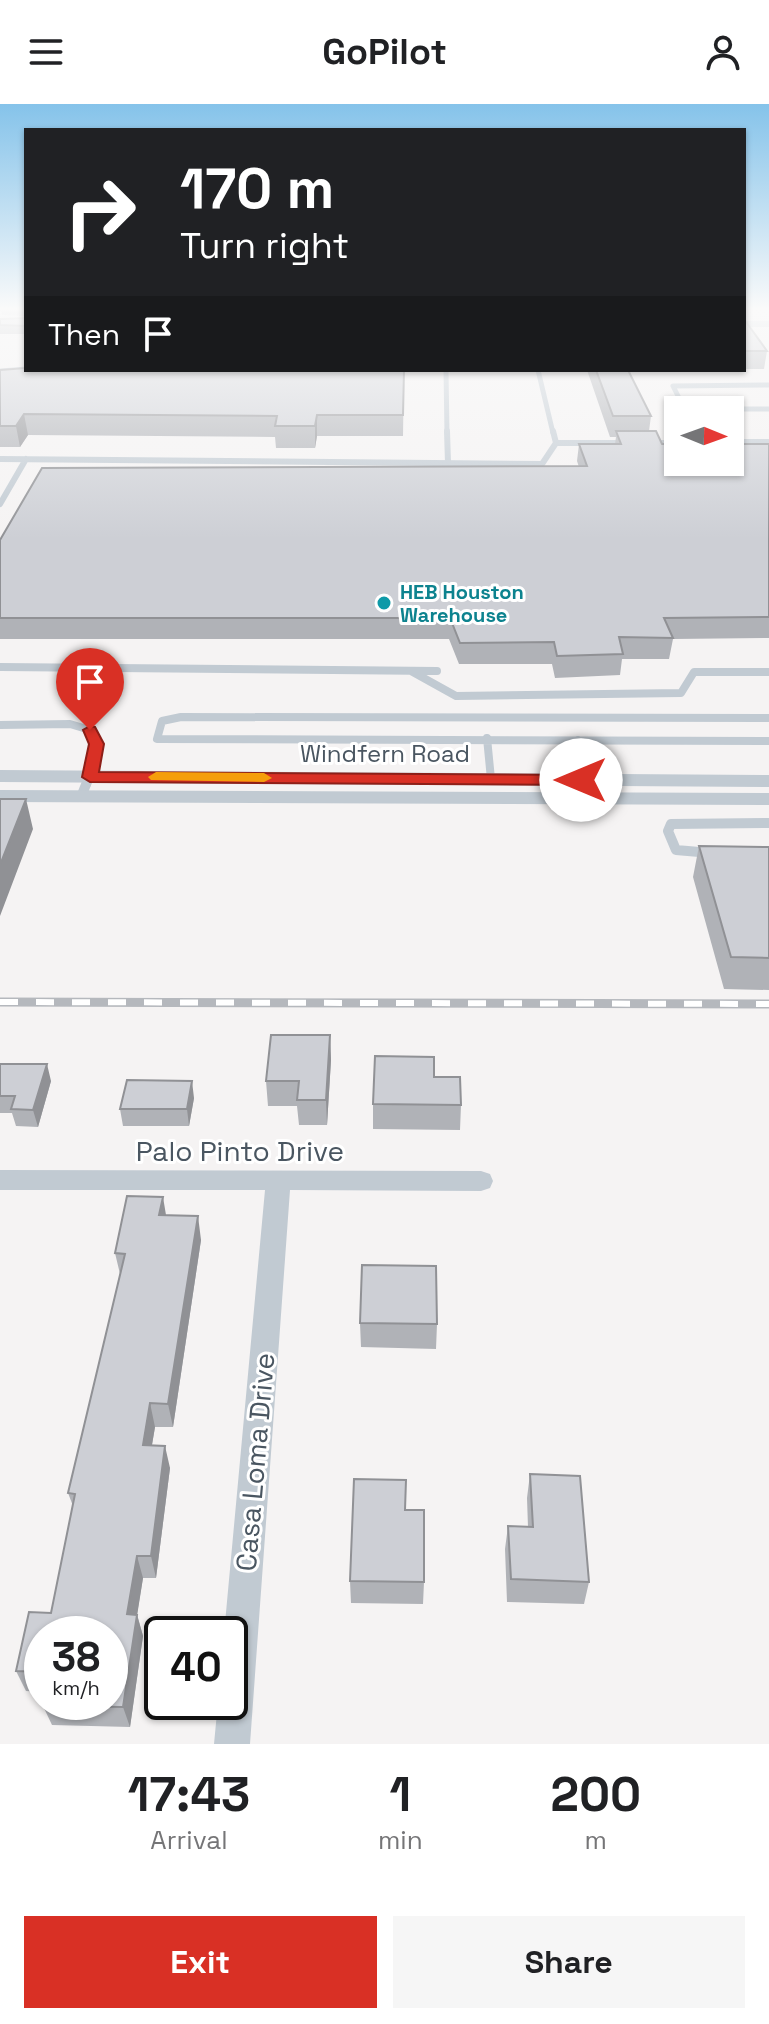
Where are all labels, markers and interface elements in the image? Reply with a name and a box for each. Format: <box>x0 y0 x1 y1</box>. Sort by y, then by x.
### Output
text: GoPilot <box>322 29 447 75</box>
icon: menu <box>24 30 68 74</box>
icon: person <box>701 30 745 74</box>
text: 170 m <box>180 153 334 224</box>
icon: right <box>48 160 152 264</box>
text: Turn right <box>180 223 349 269</box>
icon: arrive <box>136 312 180 356</box>
text: Then <box>48 315 120 354</box>
north arrow <box>664 396 744 476</box>
map controls <box>664 396 744 476</box>
place label: HEB Houston Warehouse <box>400 579 524 628</box>
marker: HEB Houston Warehouse <box>375 594 393 612</box>
pin <box>56 648 124 730</box>
icon: arrive <box>68 660 112 704</box>
street label: Windfern Road <box>300 738 470 769</box>
position arrow <box>539 738 623 822</box>
street label: Palo Pinto Drive <box>136 1133 344 1169</box>
street label: Casa Loma Drive <box>228 1351 282 1573</box>
speed limit sign: 40 <box>144 1616 248 1720</box>
text: 38 <box>52 1632 100 1683</box>
text: km/h <box>52 1675 100 1701</box>
text: 17:43 <box>128 1764 250 1825</box>
text: 1 <box>389 1764 411 1825</box>
text: 200 <box>550 1764 641 1825</box>
text: Arrival <box>150 1823 228 1857</box>
text: min <box>378 1823 423 1857</box>
text: m <box>585 1823 607 1857</box>
button: Exit <box>24 1916 377 2008</box>
button: Share <box>393 1916 745 2008</box>

